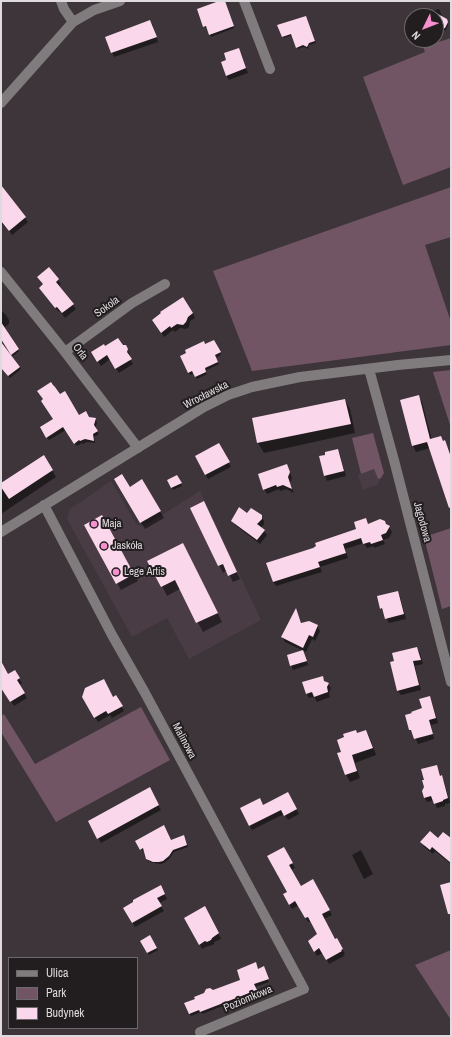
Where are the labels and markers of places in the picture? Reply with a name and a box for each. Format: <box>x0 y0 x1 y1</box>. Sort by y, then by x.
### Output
place label: Maja <box>102 517 122 531</box>
marker: Maja <box>89 519 99 529</box>
place label: Jaskóła <box>112 539 143 553</box>
marker: Jaskóła <box>99 541 109 551</box>
place label: Lege Artis <box>124 565 165 579</box>
marker: Lege Artis <box>111 567 121 577</box>

